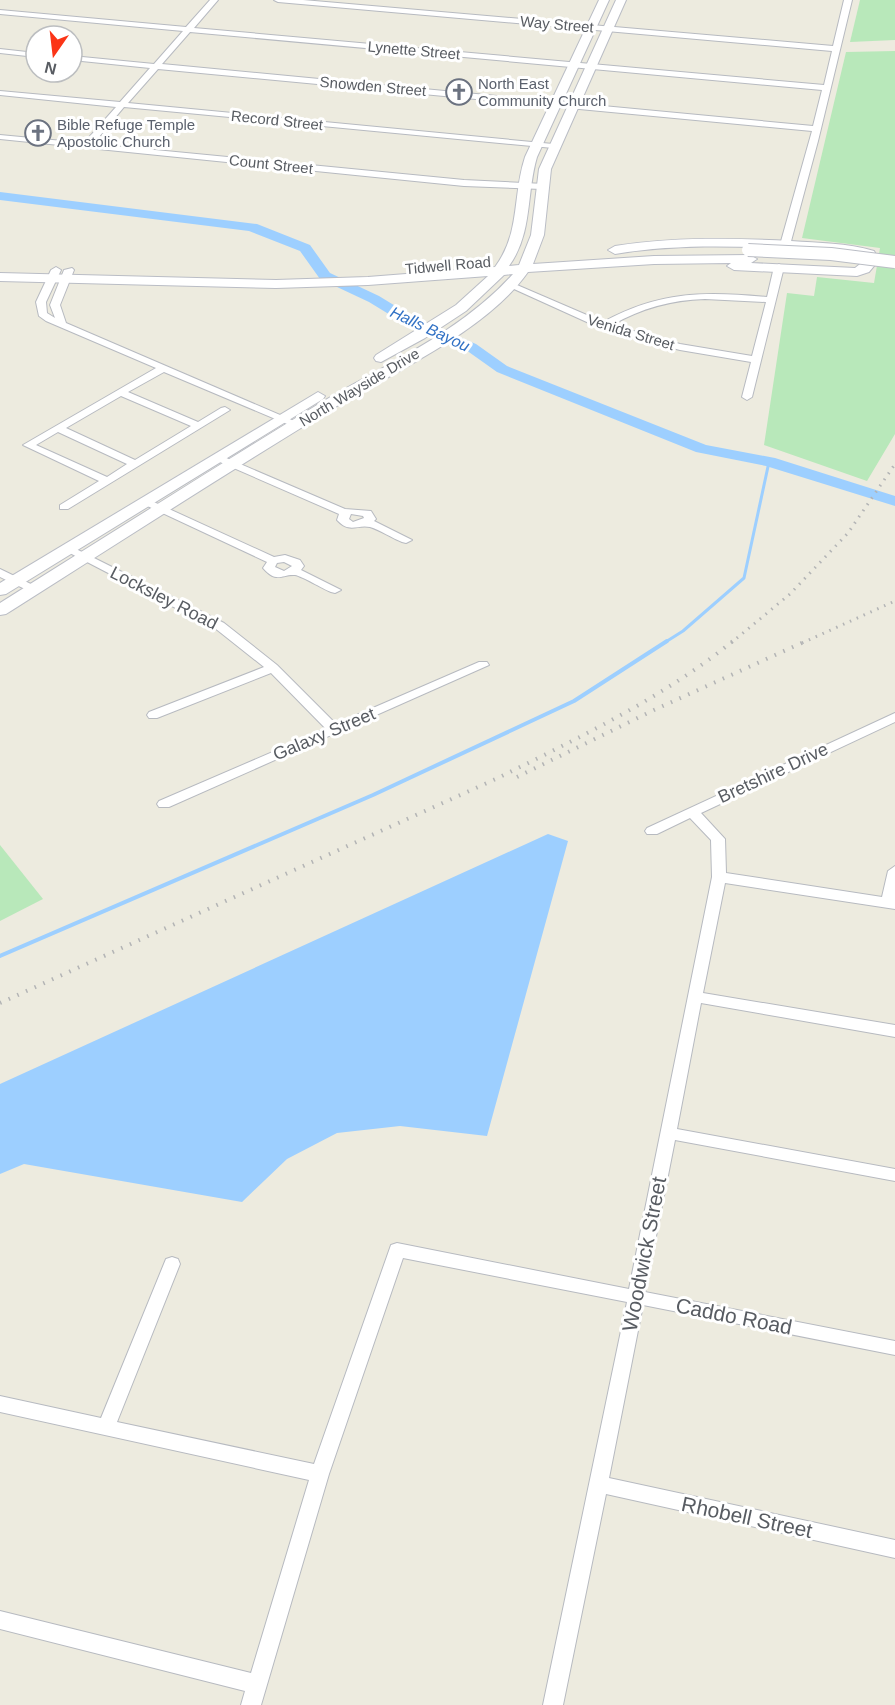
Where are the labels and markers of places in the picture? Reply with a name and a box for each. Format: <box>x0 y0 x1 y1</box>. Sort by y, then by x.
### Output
place label: North East Community Church <box>478 75 606 109</box>
church icon: North East Community Church <box>444 77 474 107</box>
place label: Bible Refuge Temple Apostolic Church <box>57 116 195 150</box>
church icon: Bible Refuge Temple Apostolic Church <box>23 118 53 148</box>

